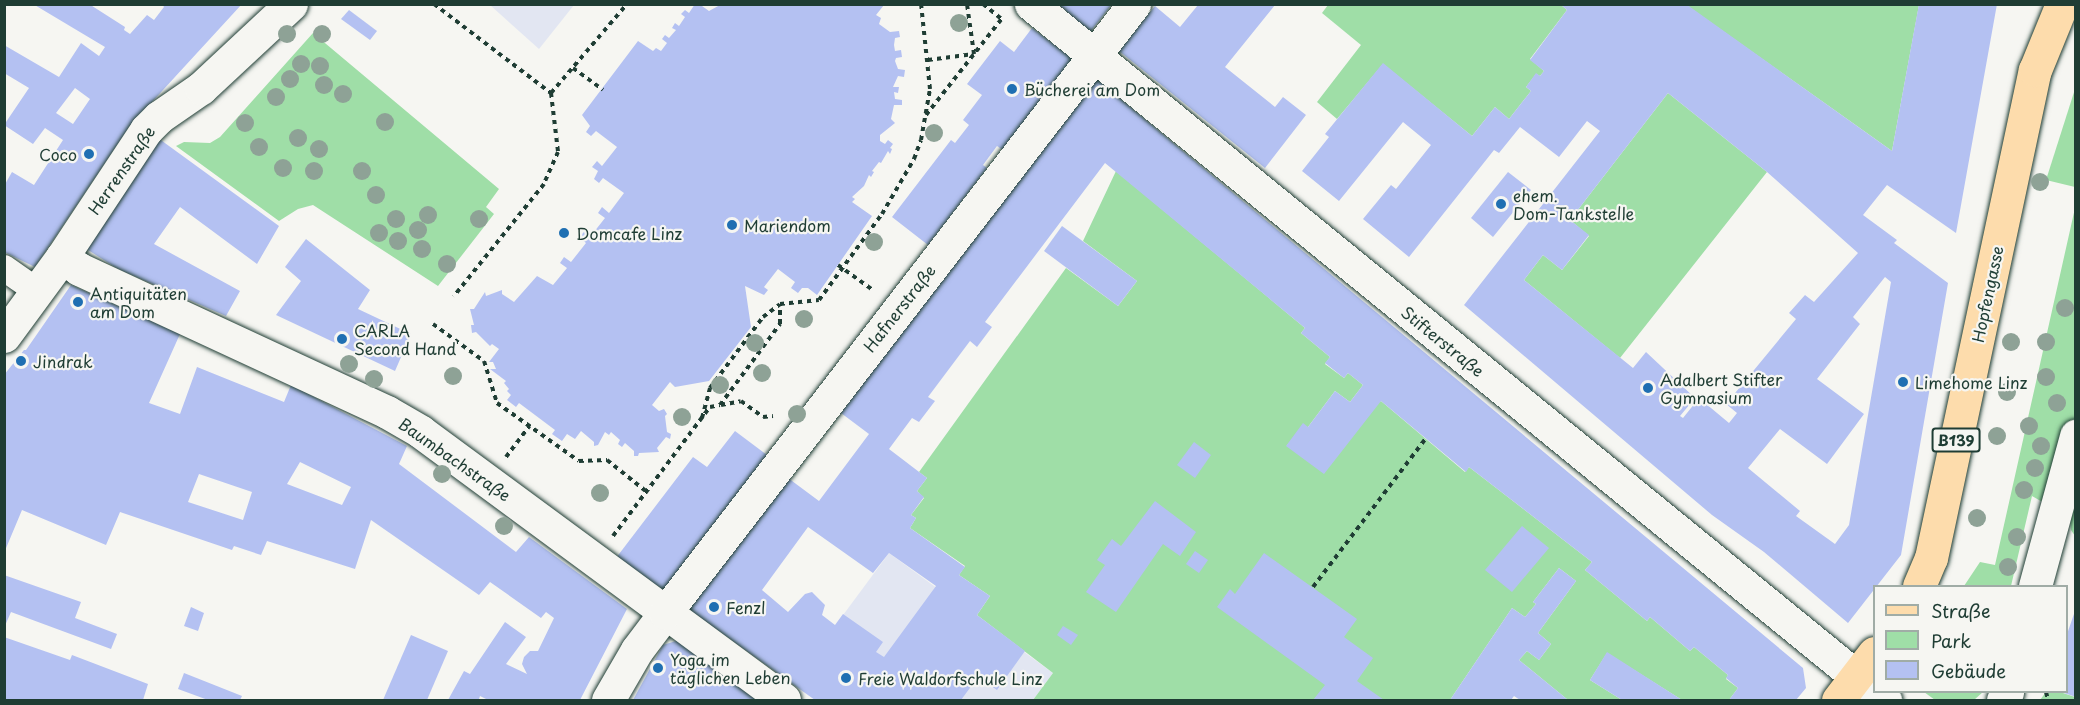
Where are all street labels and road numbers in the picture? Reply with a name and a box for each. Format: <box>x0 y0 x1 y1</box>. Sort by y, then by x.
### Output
street label: Herrenstraße <box>83 122 159 218</box>
street label: Hopfengasse <box>1967 244 2007 344</box>
street label: Hafnerstraße <box>859 261 939 355</box>
street label: Stifterstraße <box>1398 302 1488 380</box>
street label: Baumbachstraße <box>395 413 515 505</box>
road number: B139 <box>1930 428 1982 452</box>

